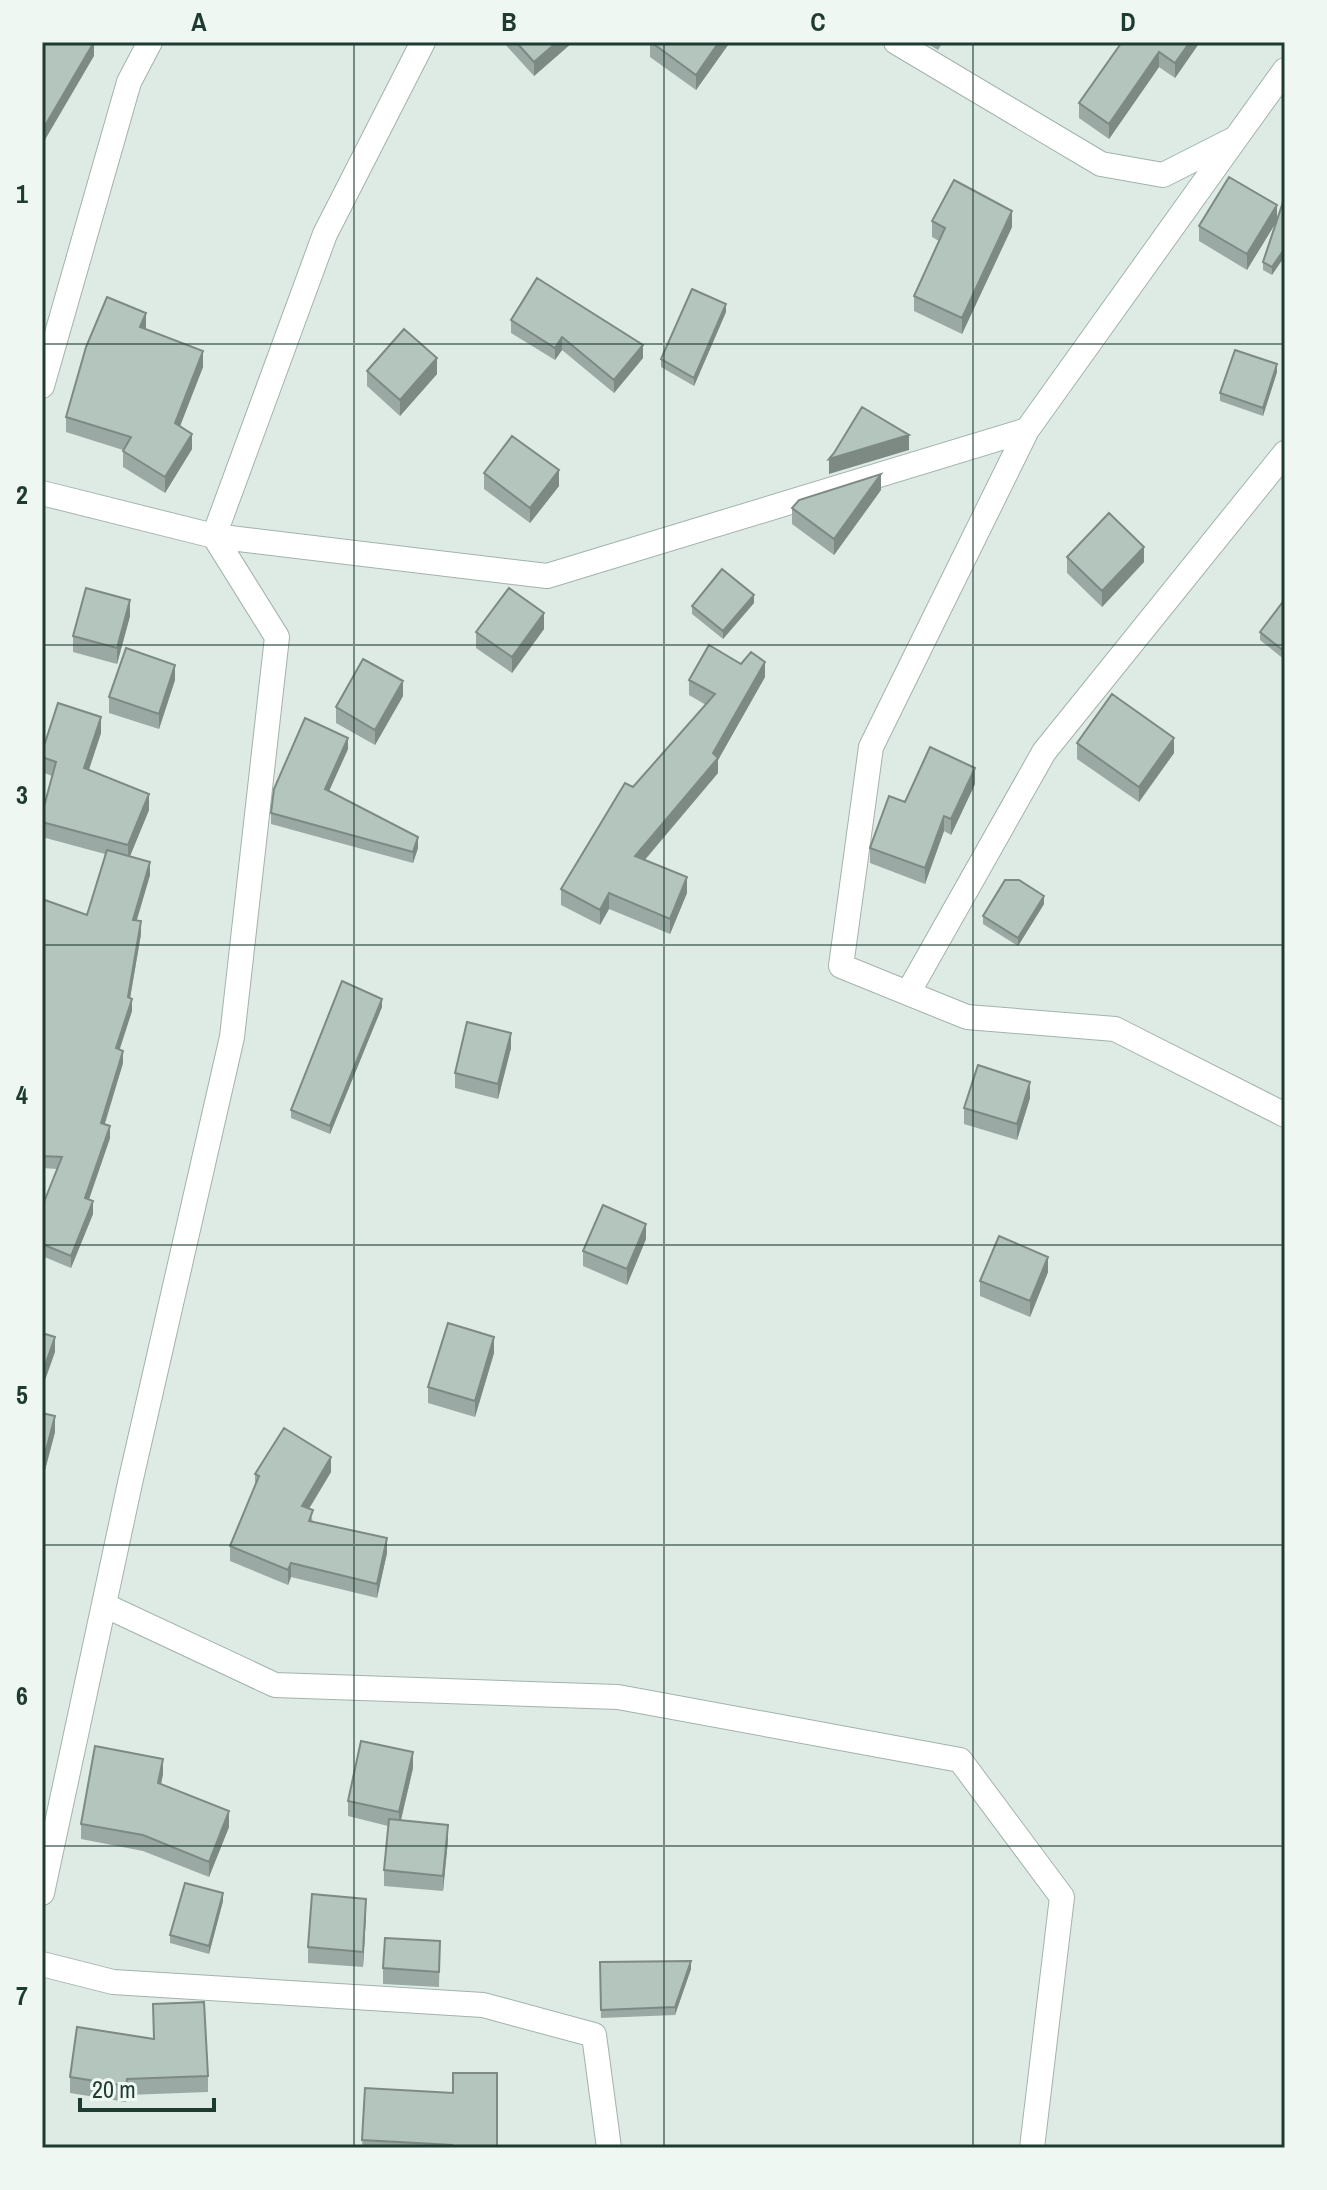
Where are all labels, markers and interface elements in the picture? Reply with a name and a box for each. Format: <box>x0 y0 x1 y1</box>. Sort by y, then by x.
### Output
text: A <box>191 4 207 39</box>
text: B <box>501 4 517 39</box>
text: C <box>810 4 826 39</box>
text: D <box>1120 4 1136 39</box>
text: 1 <box>16 176 28 211</box>
text: 2 <box>16 477 28 512</box>
text: 3 <box>16 777 28 812</box>
text: 4 <box>16 1077 28 1112</box>
text: 5 <box>16 1377 28 1412</box>
text: 6 <box>16 1678 28 1713</box>
text: 7 <box>16 1978 28 2013</box>
scale bar <box>80 2062 214 2112</box>
text: 20 m <box>92 2073 136 2105</box>

